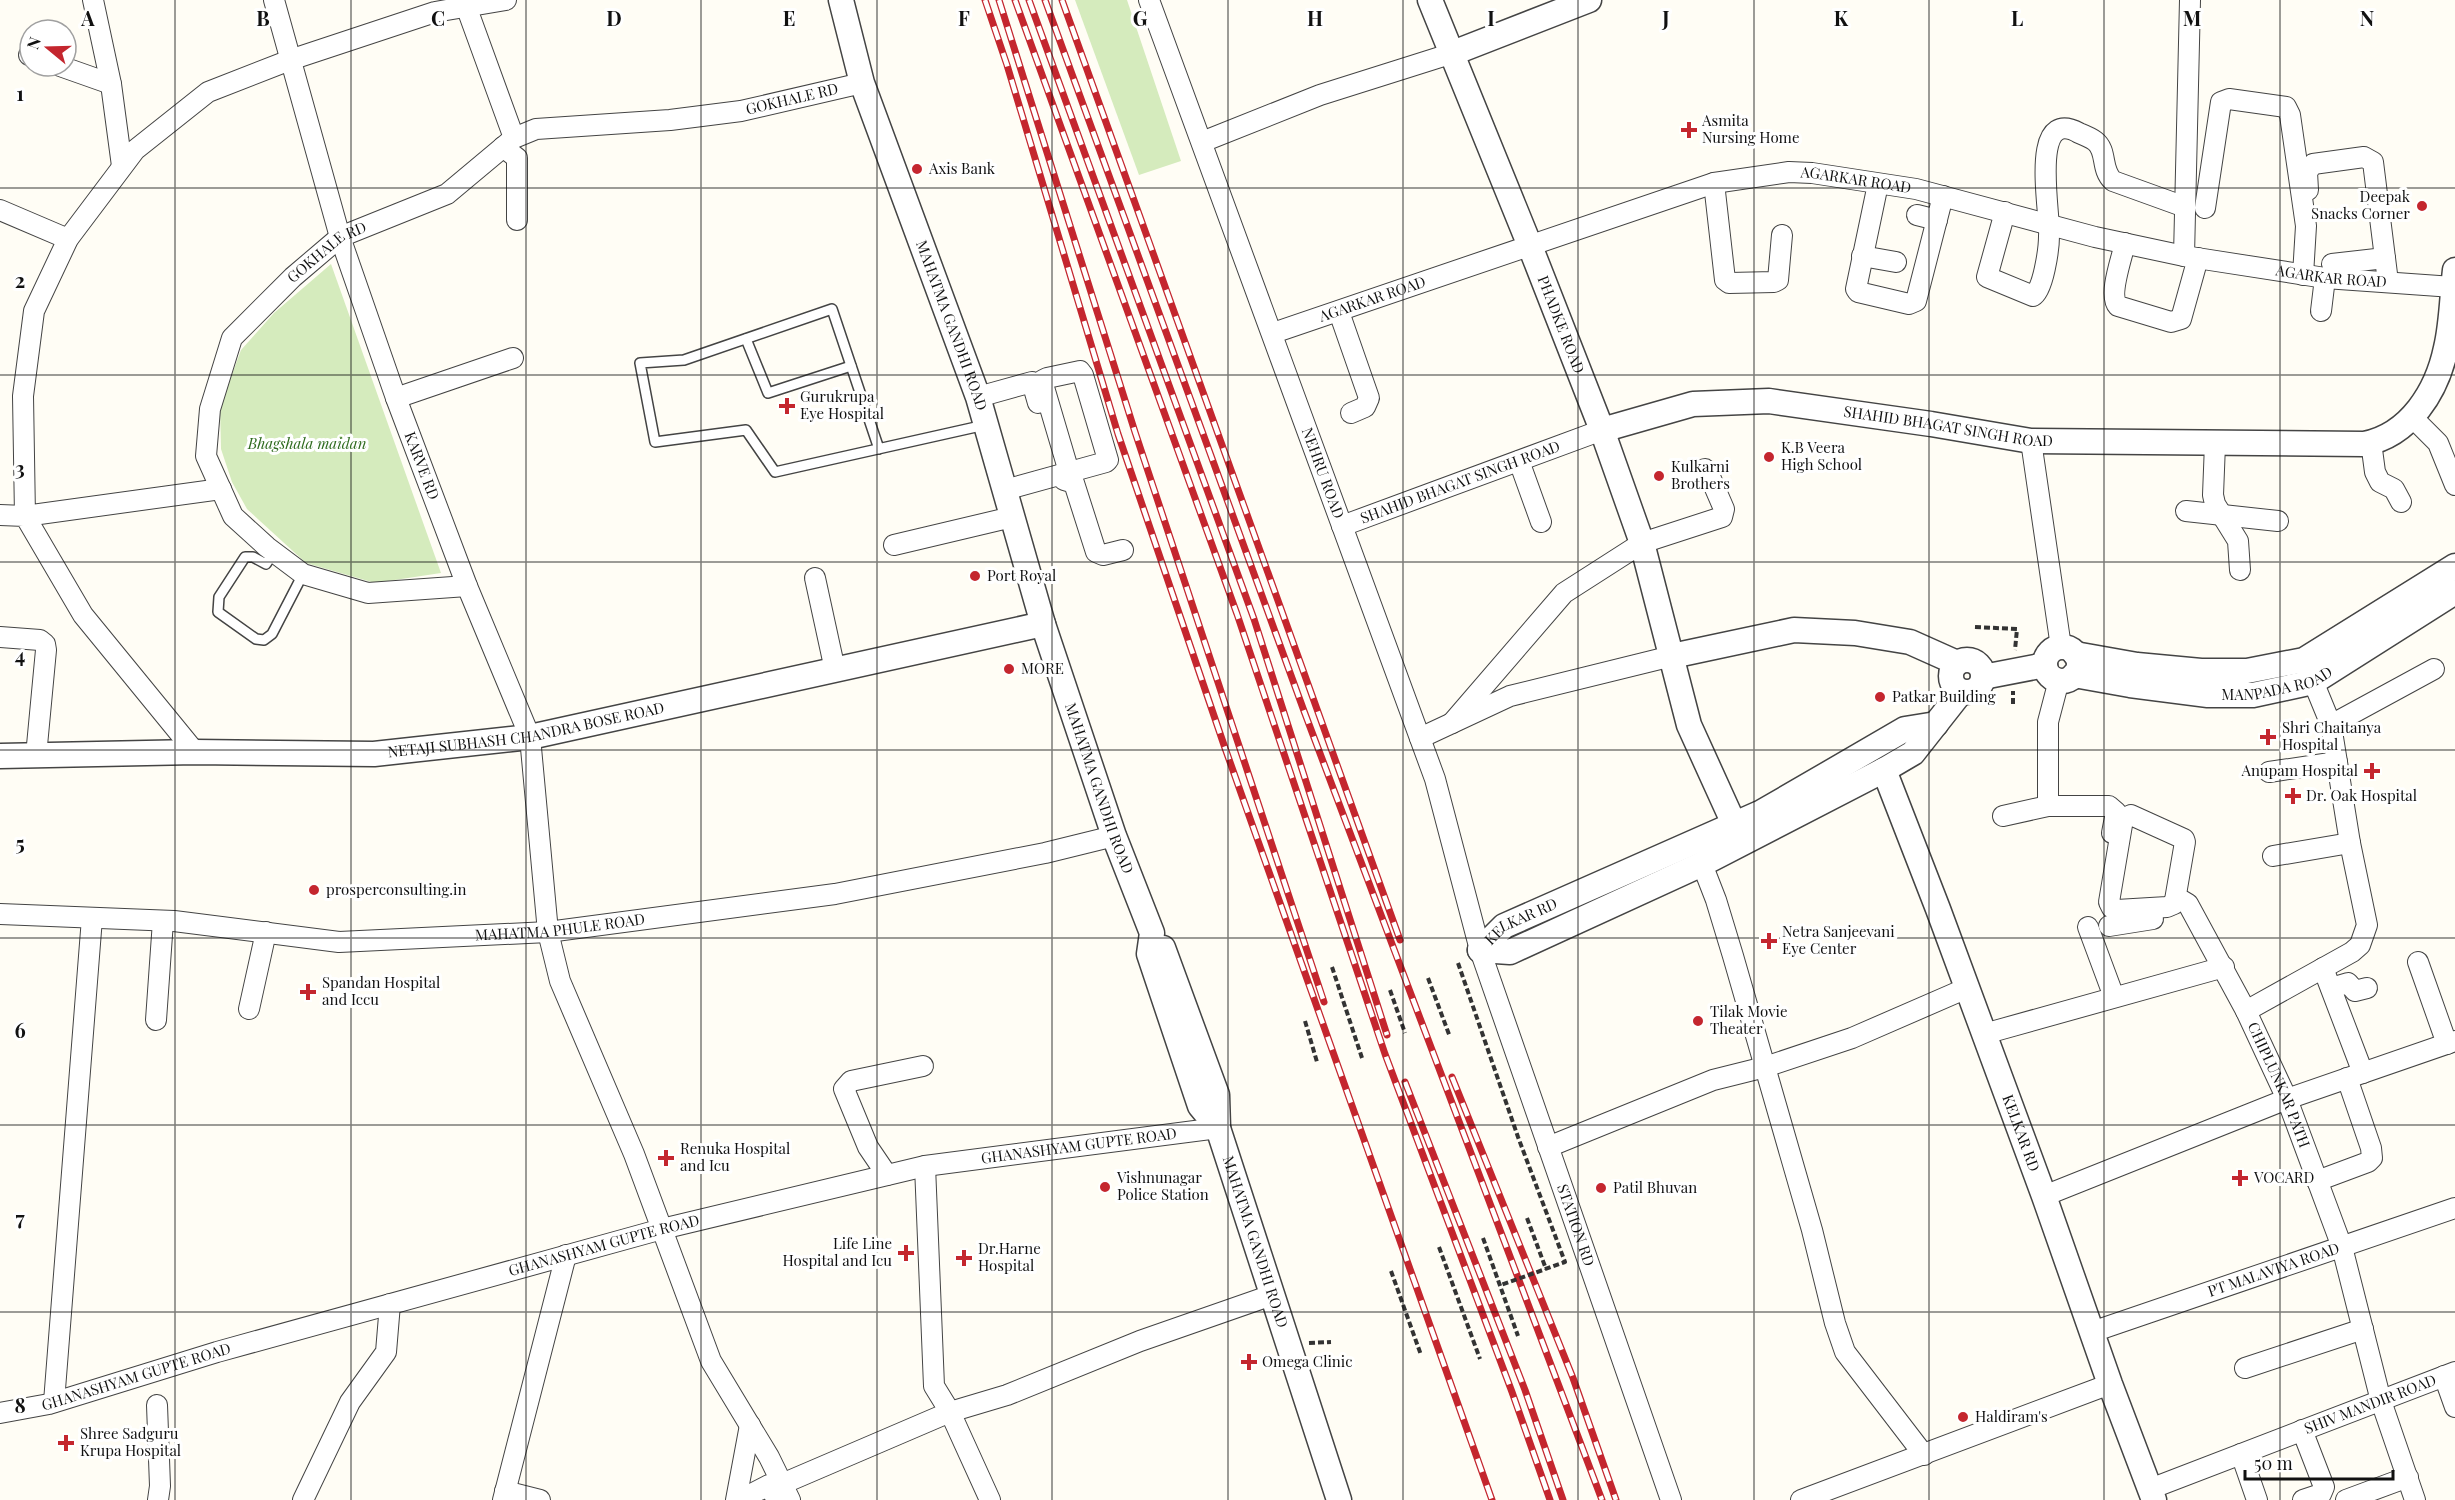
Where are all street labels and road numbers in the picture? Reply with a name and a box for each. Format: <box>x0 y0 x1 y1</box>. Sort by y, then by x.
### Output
street label: GOKHALE RD <box>744 78 840 119</box>
street label: AGARKAR ROAD <box>1799 161 1913 197</box>
street label: GOKHALE RD <box>282 216 369 287</box>
street label: MAHATMA GANDHI ROAD <box>912 237 992 413</box>
street label: AGARKAR ROAD <box>2273 259 2388 291</box>
street label: AGARKAR ROAD <box>1315 271 1428 326</box>
street label: PHADKE ROAD <box>1534 273 1590 376</box>
street label: SHAHID BHAGAT SINGH ROAD <box>1842 401 2053 450</box>
street label: NEHRU ROAD <box>1298 425 1350 521</box>
street label: KARVE RD <box>401 429 445 503</box>
street label: SHAHID BHAGAT SINGH ROAD <box>1357 435 1563 527</box>
street label: MANPADA ROAD <box>2221 661 2336 704</box>
street label: NETAJI SUBHASH CHANDRA BOSE ROAD <box>386 697 666 761</box>
street label: MAHATMA GANDHI ROAD <box>1061 700 1139 876</box>
street label: KELKAR RD <box>1480 893 1560 949</box>
street label: MAHATMA PHULE ROAD <box>475 908 646 944</box>
street label: CHIPLUNKAR PATH <box>2244 1019 2315 1150</box>
street label: KELKAR RD <box>1998 1091 2045 1174</box>
street label: GHANASHYAM GUPTE ROAD <box>980 1122 1178 1168</box>
street label: MAHATMA GANDHI ROAD <box>1219 1153 1293 1330</box>
street label: STATION RD <box>1553 1181 1600 1269</box>
street label: GHANASHYAM GUPTE ROAD <box>506 1209 701 1280</box>
street label: PT MALAVIYA ROAD <box>2205 1237 2342 1301</box>
street label: GHANASHYAM GUPTE ROAD <box>40 1338 233 1414</box>
street label: SHIV MANDIR ROAD <box>2301 1369 2439 1438</box>

